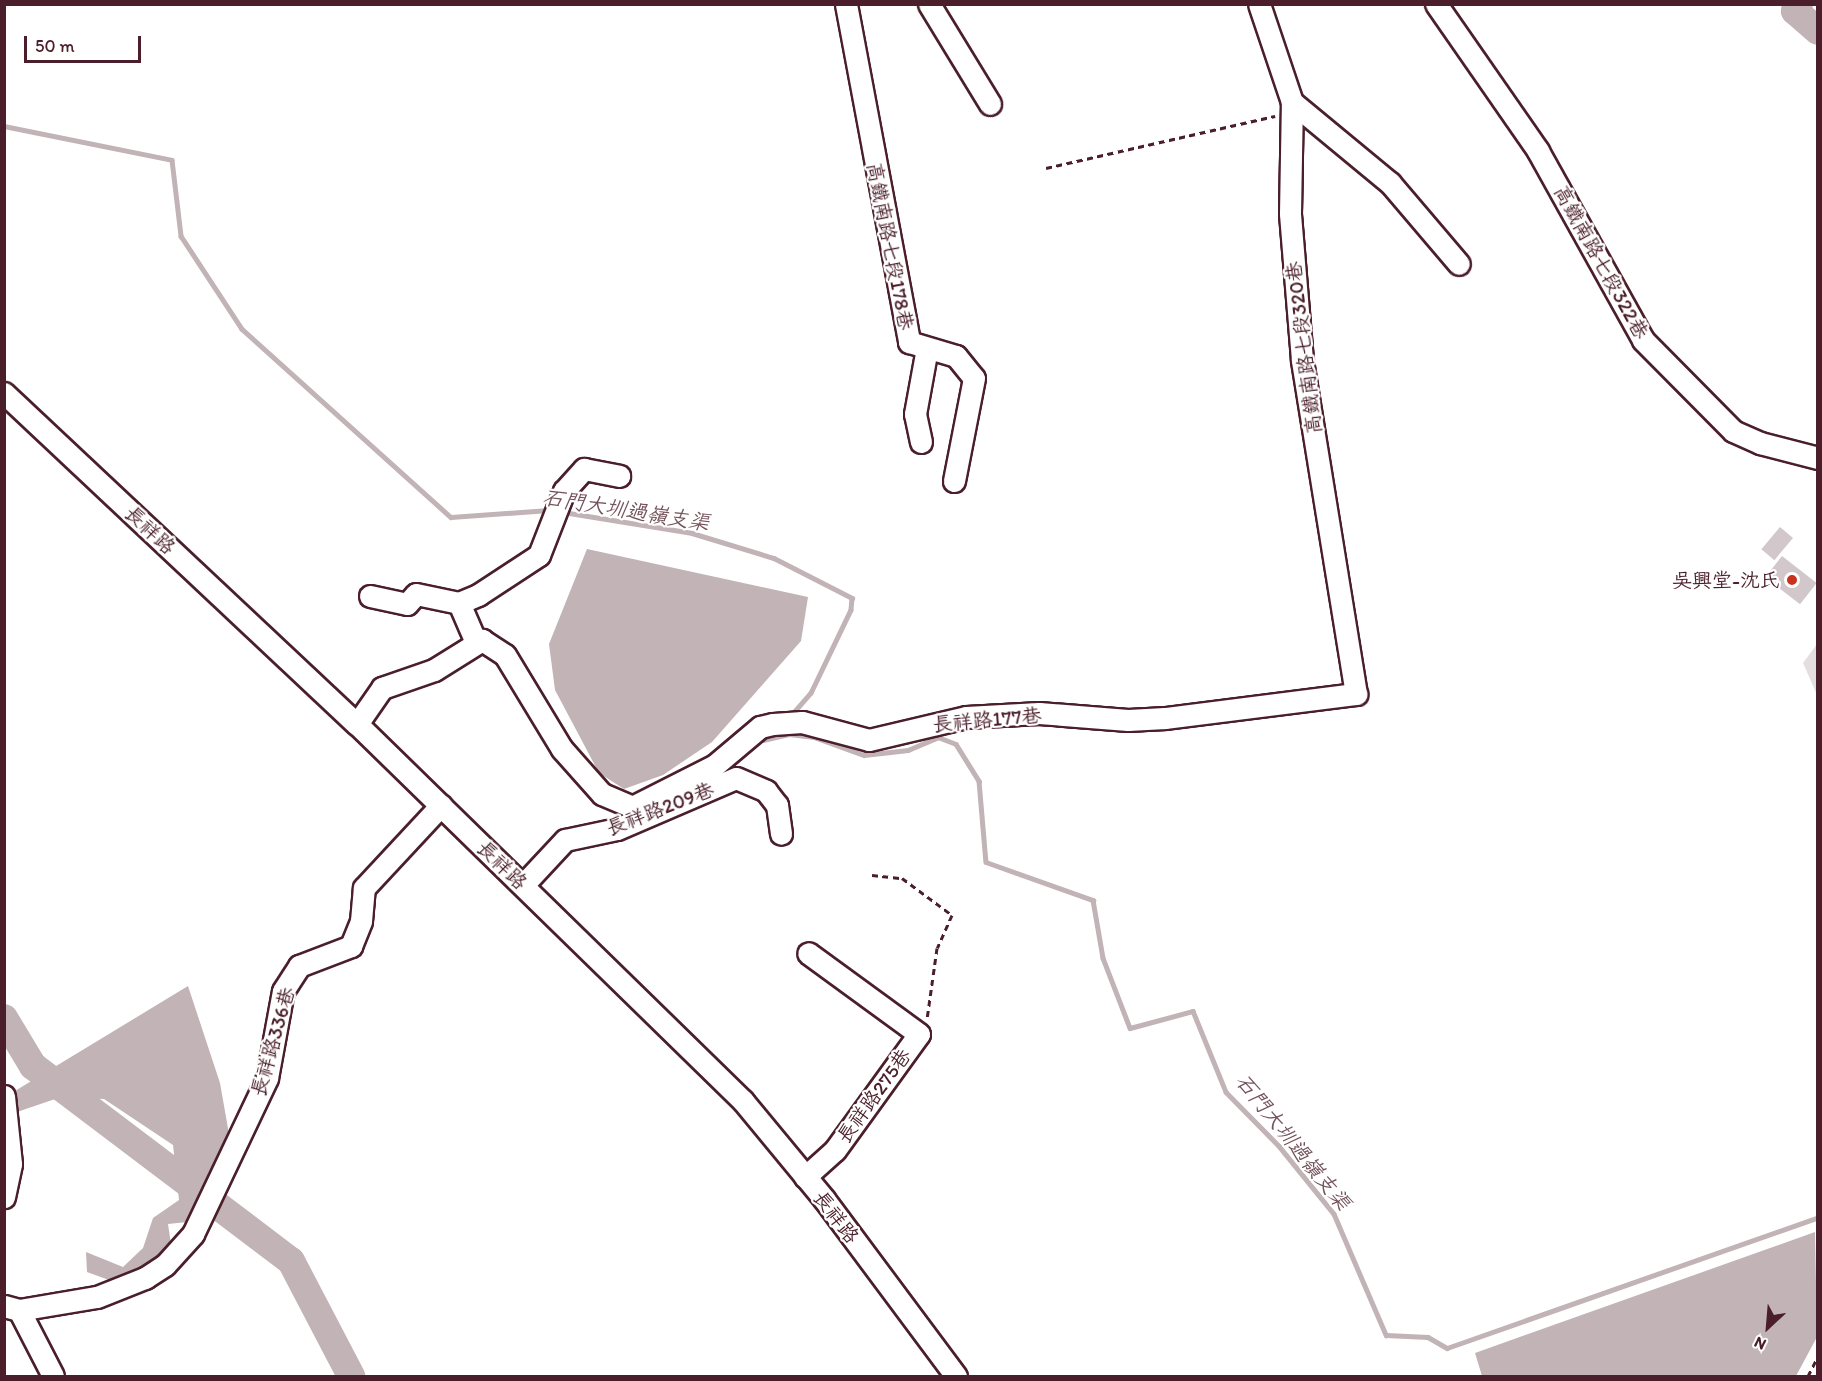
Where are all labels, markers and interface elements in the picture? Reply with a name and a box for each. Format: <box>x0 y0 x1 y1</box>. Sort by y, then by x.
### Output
scale bar <box>27 24 144 62</box>
text: 50 m <box>35 35 75 57</box>
street label: 高鐵南路七段178巷 <box>862 160 918 332</box>
street label: 高鐵南路七段322巷 <box>1549 181 1653 343</box>
street label: 高鐵南路七段320巷 <box>1282 260 1326 436</box>
water label: 石門大圳過嶺支渠 <box>541 484 711 536</box>
street label: 長祥路 <box>120 501 180 559</box>
place label: 吳興堂-沈氏 <box>1672 568 1780 592</box>
marker: 吳興堂-沈氏 <box>1785 573 1799 587</box>
street label: 長祥路177巷 <box>932 703 1042 737</box>
street label: 長祥路209巷 <box>603 777 717 841</box>
street label: 長祥路 <box>472 836 532 894</box>
street label: 長祥路336巷 <box>246 985 300 1099</box>
street label: 長祥路275巷 <box>832 1044 916 1148</box>
water label: 石門大圳過嶺支渠 <box>1230 1069 1356 1215</box>
street label: 長祥路 <box>808 1186 864 1248</box>
north arrow <box>1738 1297 1798 1357</box>
text: N <box>1751 1333 1769 1355</box>

